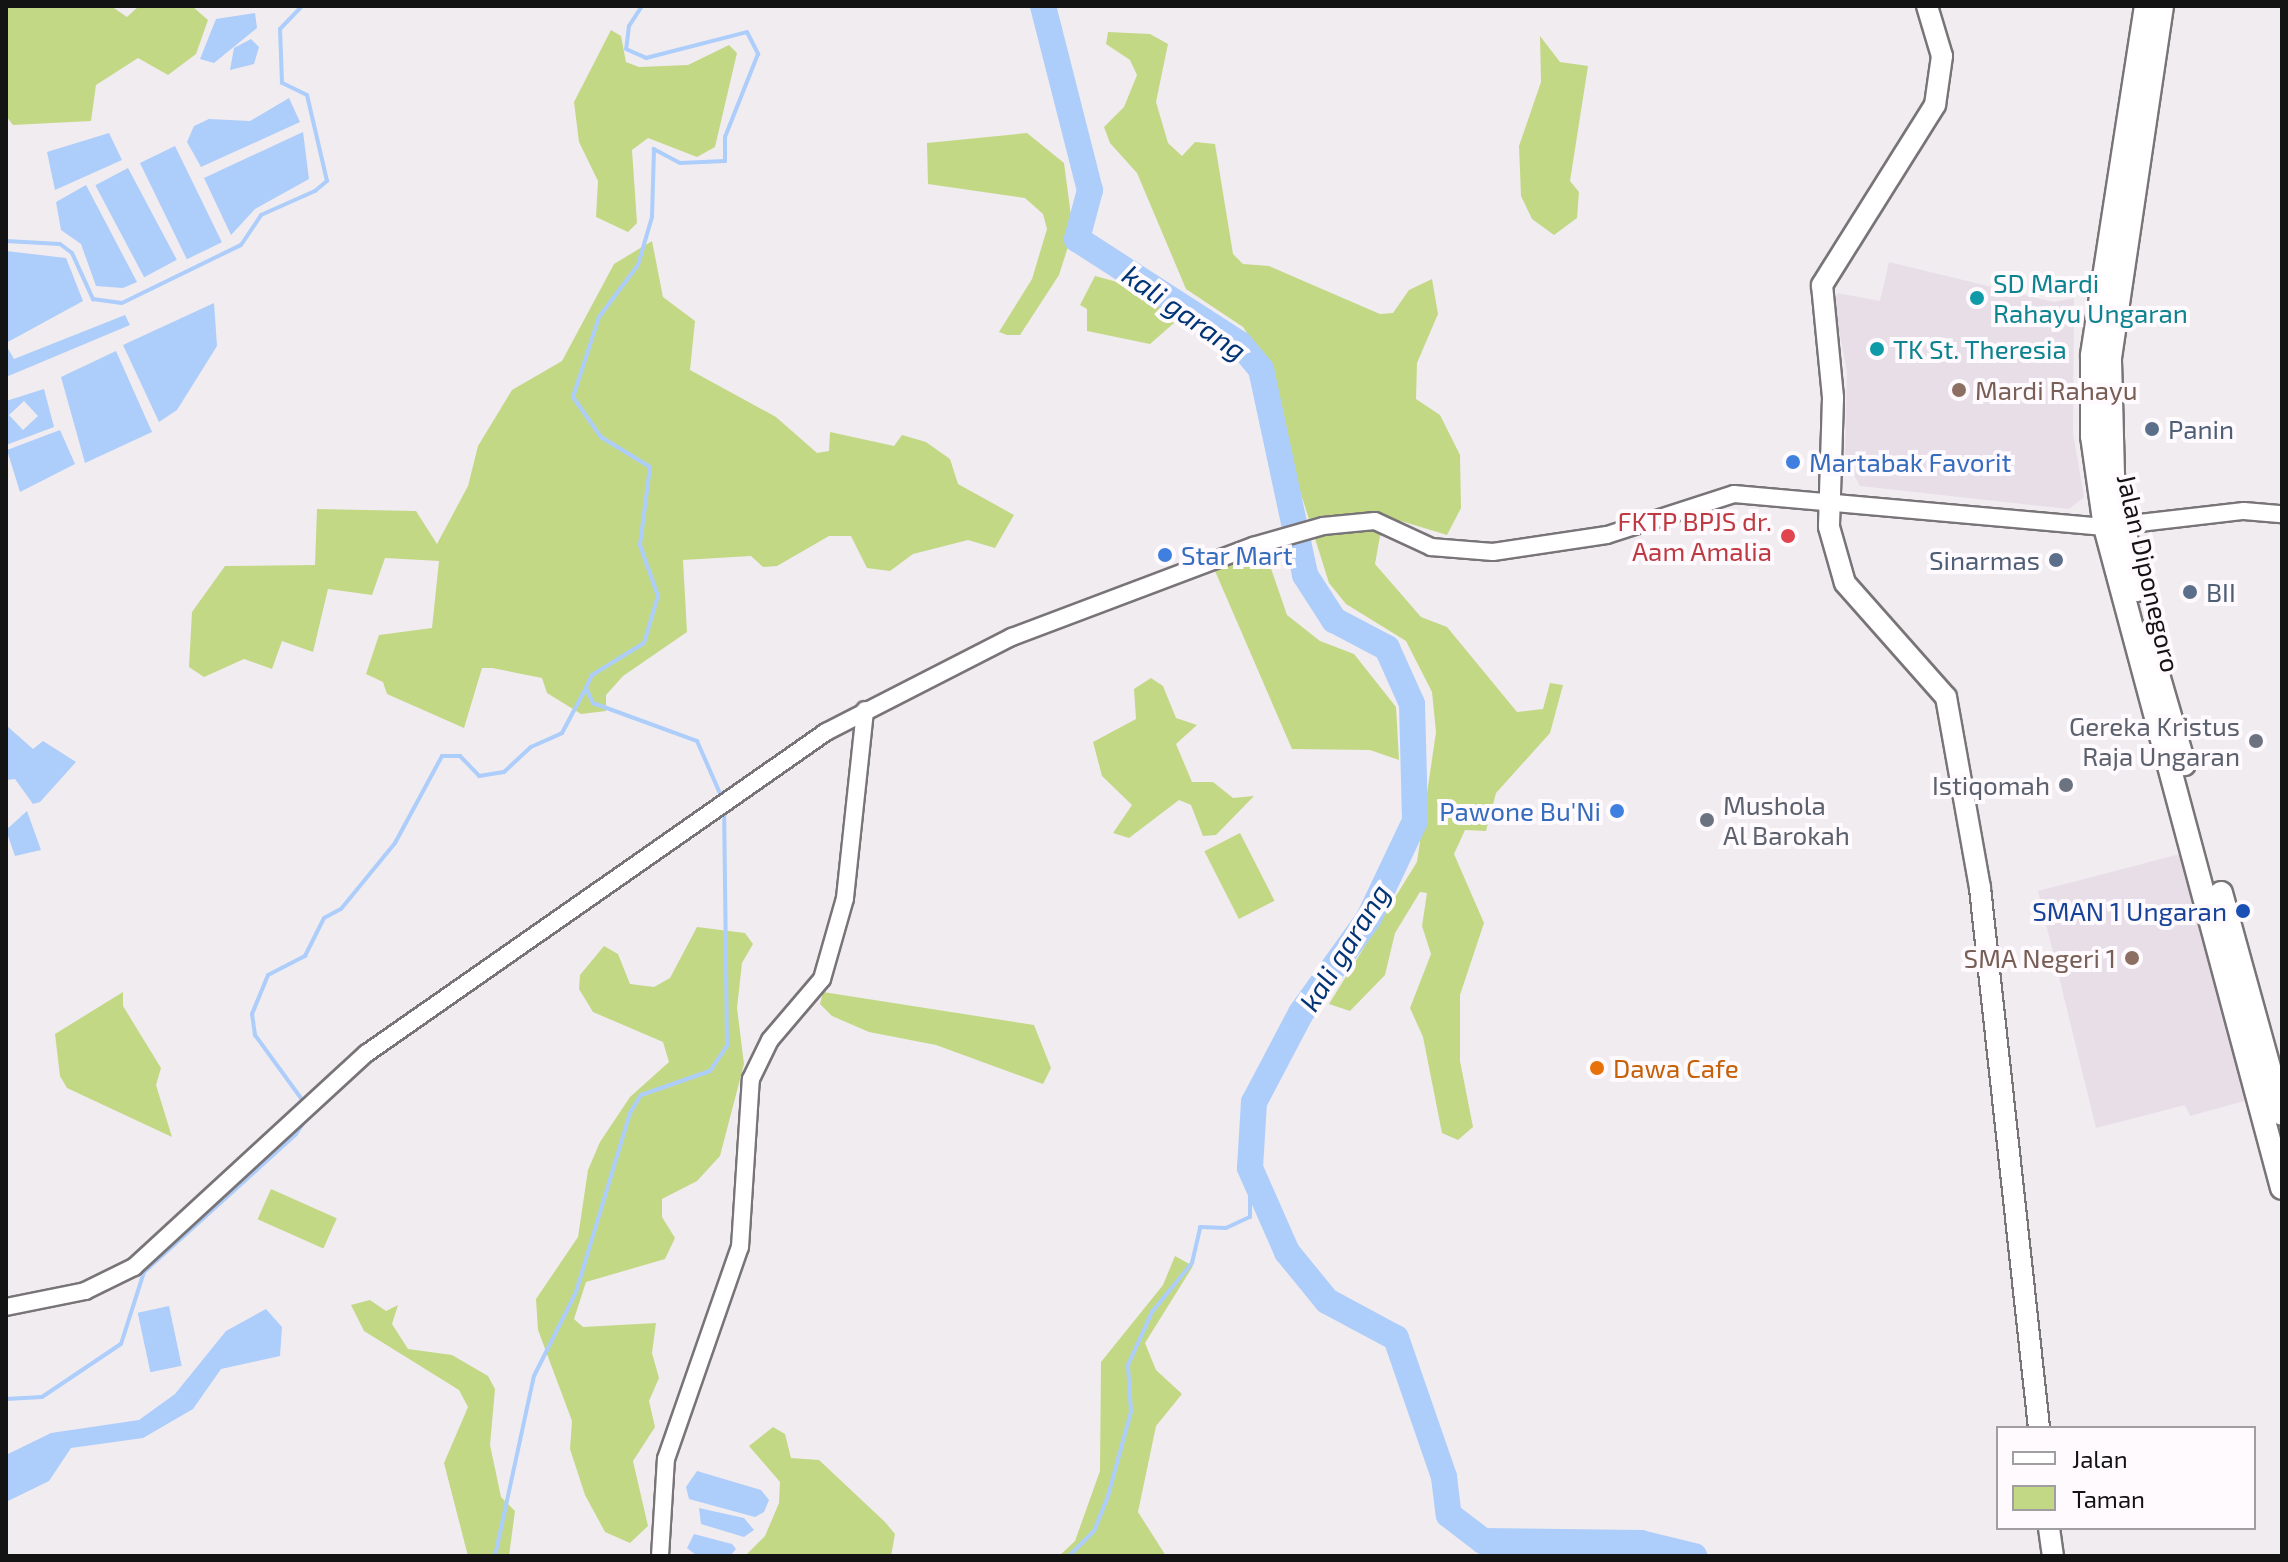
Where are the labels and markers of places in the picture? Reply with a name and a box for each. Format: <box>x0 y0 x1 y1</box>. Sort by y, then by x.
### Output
place label: SD Mardi Rahayu Ungaran <box>1993 267 2188 328</box>
marker: SD Mardi Rahayu Ungaran <box>1968 289 1986 307</box>
place label: TK St. Theresia <box>1893 333 2068 365</box>
marker: TK St. Theresia <box>1868 340 1886 358</box>
place label: Mardi Rahayu <box>1975 374 2138 406</box>
marker: Mardi Rahayu <box>1950 381 1968 399</box>
place label: Panin <box>2168 413 2234 445</box>
marker: Panin <box>2143 420 2161 438</box>
place label: Martabak Favorit <box>1809 446 2012 478</box>
marker: Martabak Favorit <box>1784 453 1802 471</box>
place label: FKTP BPJS dr. Aam Amalia <box>1617 505 1772 566</box>
marker: FKTP BPJS dr. Aam Amalia <box>1779 527 1797 545</box>
place label: Star Mart <box>1181 539 1293 571</box>
place label: Sinarmas <box>1929 544 2040 576</box>
marker: Star Mart <box>1156 546 1174 564</box>
marker: Sinarmas <box>2047 551 2065 569</box>
place label: BII <box>2206 576 2236 608</box>
marker: BII <box>2181 583 2199 601</box>
place label: Gereka Kristus Raja Ungaran <box>2069 710 2240 772</box>
marker: Gereka Kristus Raja Ungaran <box>2247 732 2265 750</box>
place label: Istiqomah <box>1932 769 2050 801</box>
marker: Istiqomah <box>2057 776 2075 794</box>
place label: Mushola Al Barokah <box>1723 789 1851 850</box>
place label: Pawone Bu'Ni <box>1439 795 1601 827</box>
marker: Pawone Bu'Ni <box>1608 802 1626 820</box>
marker: Mushola Al Barokah <box>1698 811 1716 829</box>
place label: SMAN 1 Ungaran <box>2032 895 2227 927</box>
marker: SMAN 1 Ungaran <box>2234 902 2252 920</box>
place label: SMA Negeri 1 <box>1963 942 2116 974</box>
marker: SMA Negeri 1 <box>2123 949 2141 967</box>
place label: Dawa Cafe <box>1613 1052 1739 1084</box>
marker: Dawa Cafe <box>1588 1059 1606 1077</box>

